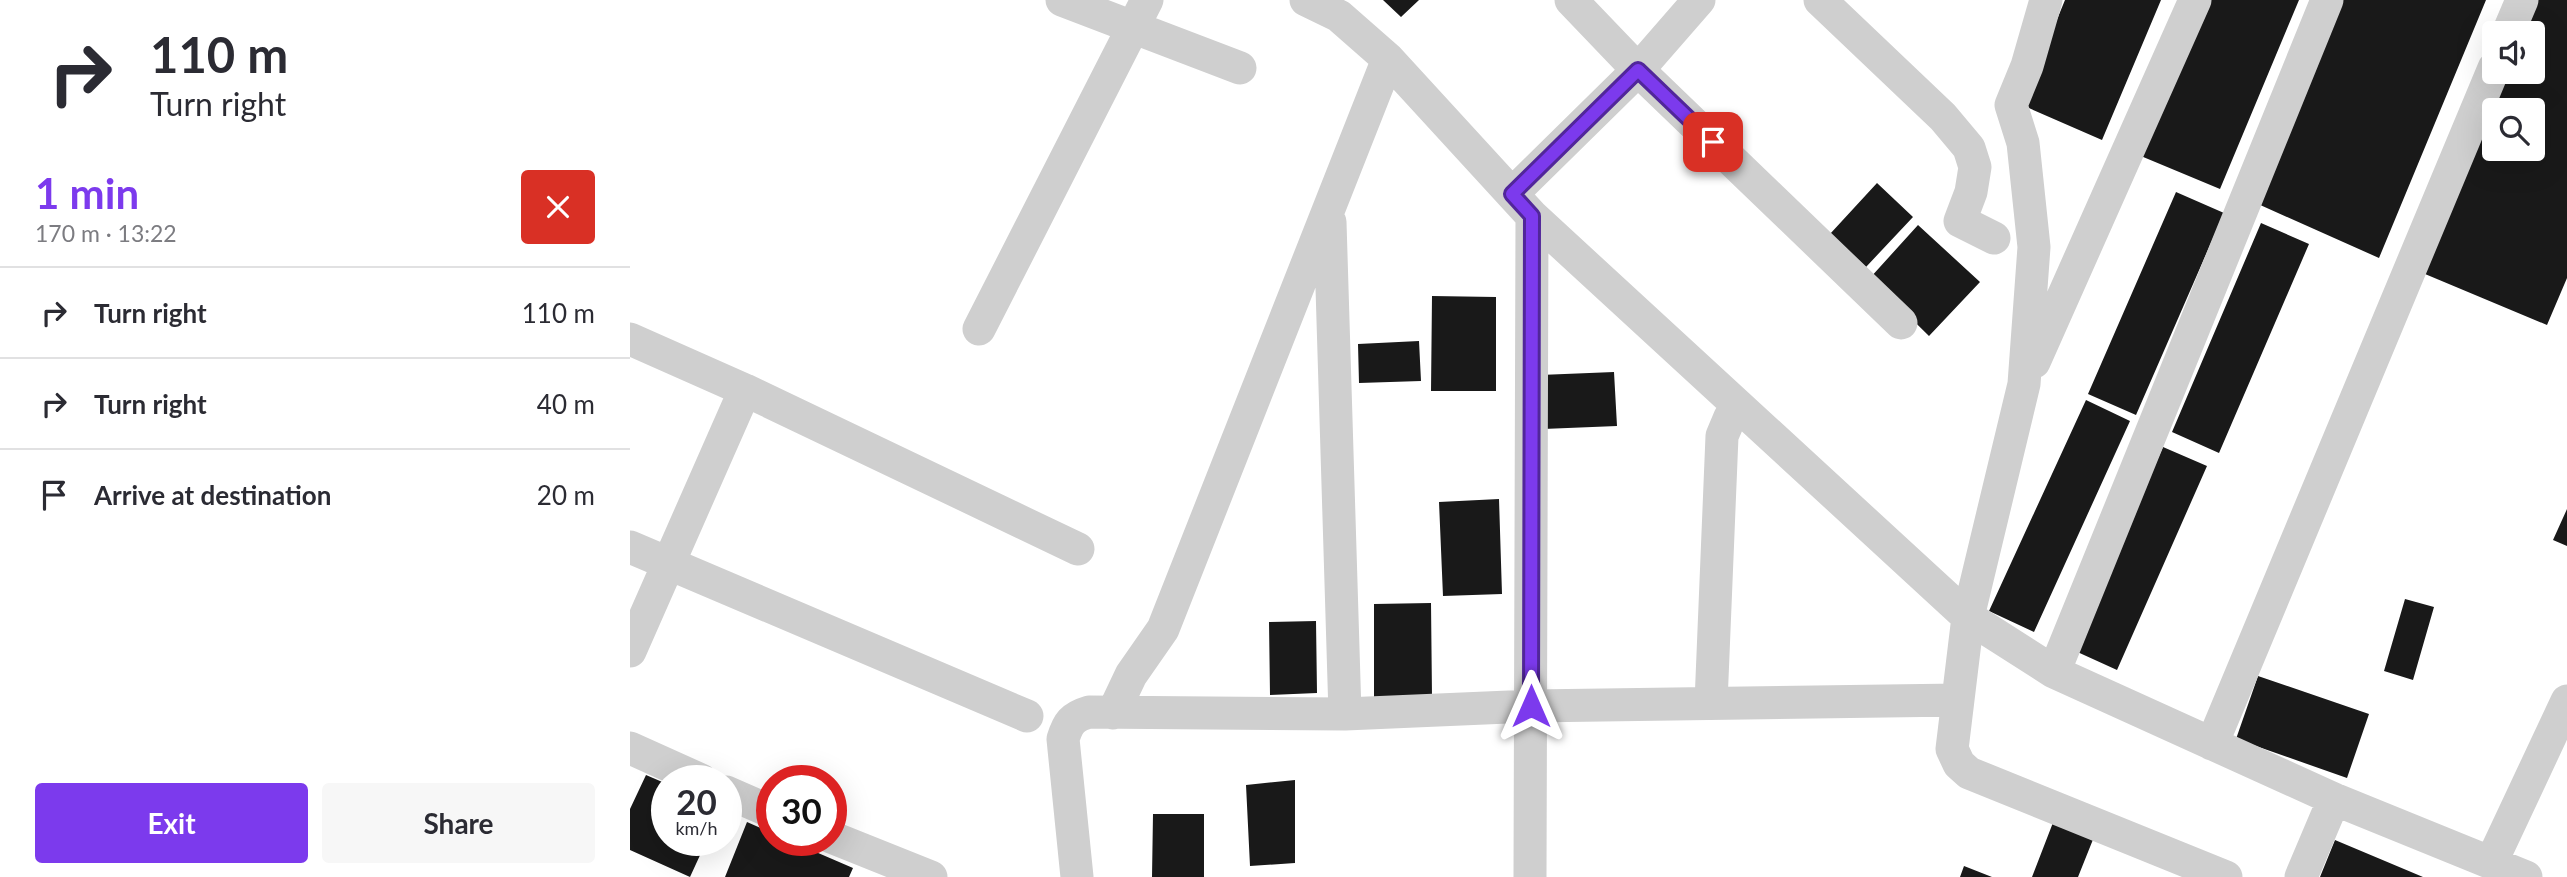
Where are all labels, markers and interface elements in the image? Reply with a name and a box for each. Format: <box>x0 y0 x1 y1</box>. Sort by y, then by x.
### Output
map controls <box>2482 21 2545 161</box>
button: sound <box>2482 21 2545 84</box>
text: 110 m <box>150 25 288 83</box>
icon: right <box>35 28 126 119</box>
text: Turn right <box>150 84 286 123</box>
button: search <box>2482 98 2545 161</box>
pin <box>1683 112 1743 172</box>
icon: arrive <box>1694 123 1732 161</box>
text: 1 min <box>35 168 139 218</box>
button: close <box>521 170 595 244</box>
text: 170 m · 13:22 <box>35 219 177 247</box>
icon: right <box>35 294 73 332</box>
text: Turn right <box>94 297 207 329</box>
text: 110 m <box>522 297 595 329</box>
icon: right <box>35 385 73 423</box>
text: Turn right <box>94 388 207 420</box>
text: 40 m <box>537 388 595 420</box>
icon: arrive <box>35 476 73 514</box>
text: Arrive at destination <box>94 479 331 511</box>
text: 20 m <box>537 479 595 511</box>
position arrow <box>1494 669 1568 743</box>
speed limit sign: 30 <box>756 765 847 856</box>
text: 20 <box>676 780 717 822</box>
button: Exit <box>35 783 308 863</box>
button: Share <box>322 783 595 863</box>
text: km/h <box>675 817 718 839</box>

